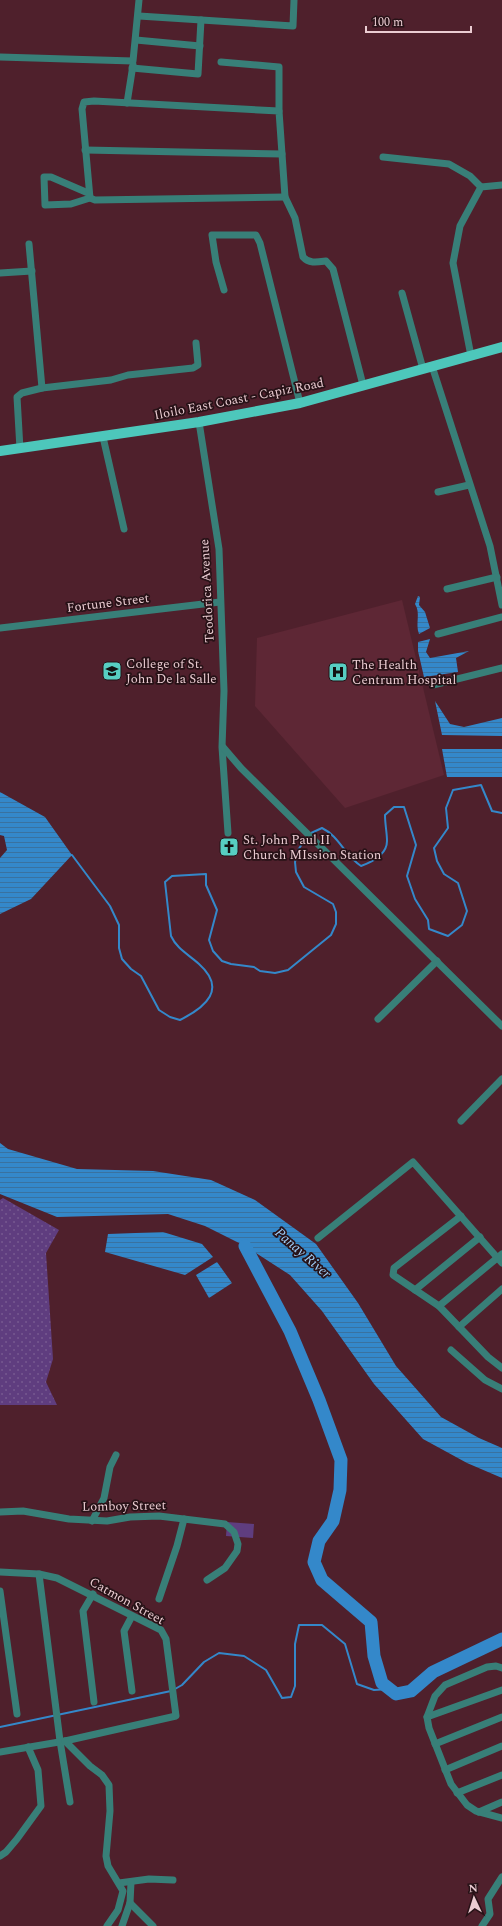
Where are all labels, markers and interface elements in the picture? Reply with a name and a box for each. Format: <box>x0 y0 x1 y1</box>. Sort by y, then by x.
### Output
scale bar <box>366 8 471 34</box>
text: 100 m <box>372 13 403 32</box>
street label: Iloilo East Coast - Capiz Road <box>152 373 326 425</box>
street label: Teodorica Avenue <box>194 539 220 643</box>
street label: Fortune Street <box>66 588 151 618</box>
place label: College of St. John De la Salle <box>126 654 217 689</box>
place label: The Health Centrum Hospital <box>352 655 456 690</box>
school or university icon: College of St. John De la Salle <box>101 660 123 682</box>
hospital icon: The Health Centrum Hospital <box>327 661 349 683</box>
place label: St. John Paul II Church MIssion Station <box>243 830 382 865</box>
church icon: St. John Paul II Church MIssion Station <box>218 836 240 858</box>
water label: Panay River <box>270 1223 336 1284</box>
street label: Lomboy Street <box>82 1495 167 1517</box>
street label: Catmon Street <box>86 1572 169 1630</box>
north arrow <box>454 1878 494 1918</box>
text: N <box>468 1880 478 1897</box>

